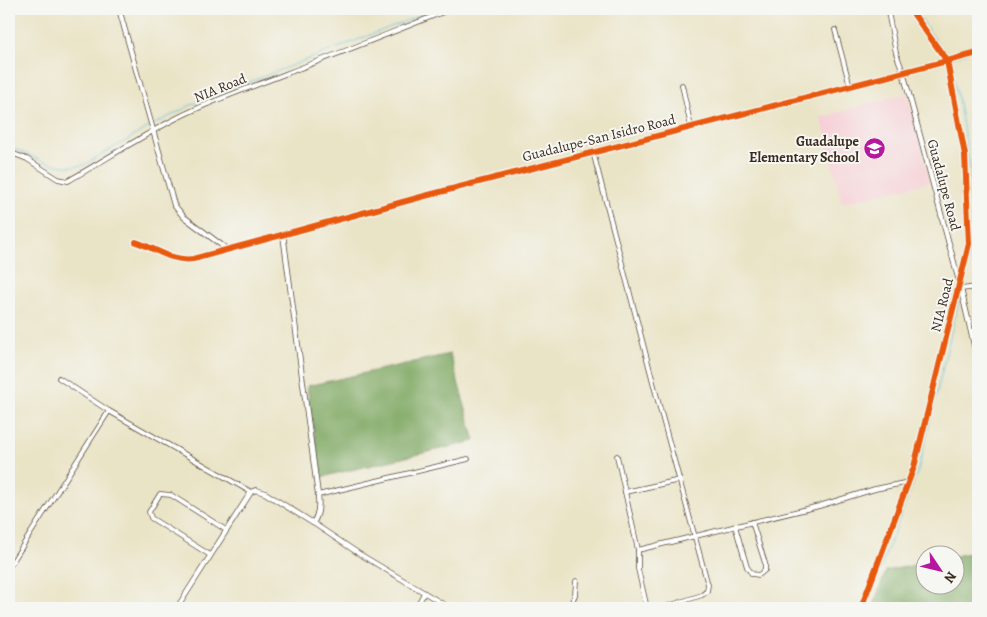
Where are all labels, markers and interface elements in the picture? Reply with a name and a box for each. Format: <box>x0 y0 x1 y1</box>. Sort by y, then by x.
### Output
street label: NIA Road <box>191 69 250 107</box>
street label: Guadalupe-San Isidro Road <box>520 110 678 166</box>
place label: Guadalupe Elementary School <box>749 132 860 167</box>
school or university icon: Guadalupe Elementary School <box>863 137 887 161</box>
street label: Guadalupe Road <box>923 137 965 233</box>
street label: NIA Road <box>926 276 958 334</box>
north arrow <box>914 544 964 594</box>
text: N <box>940 568 961 587</box>

